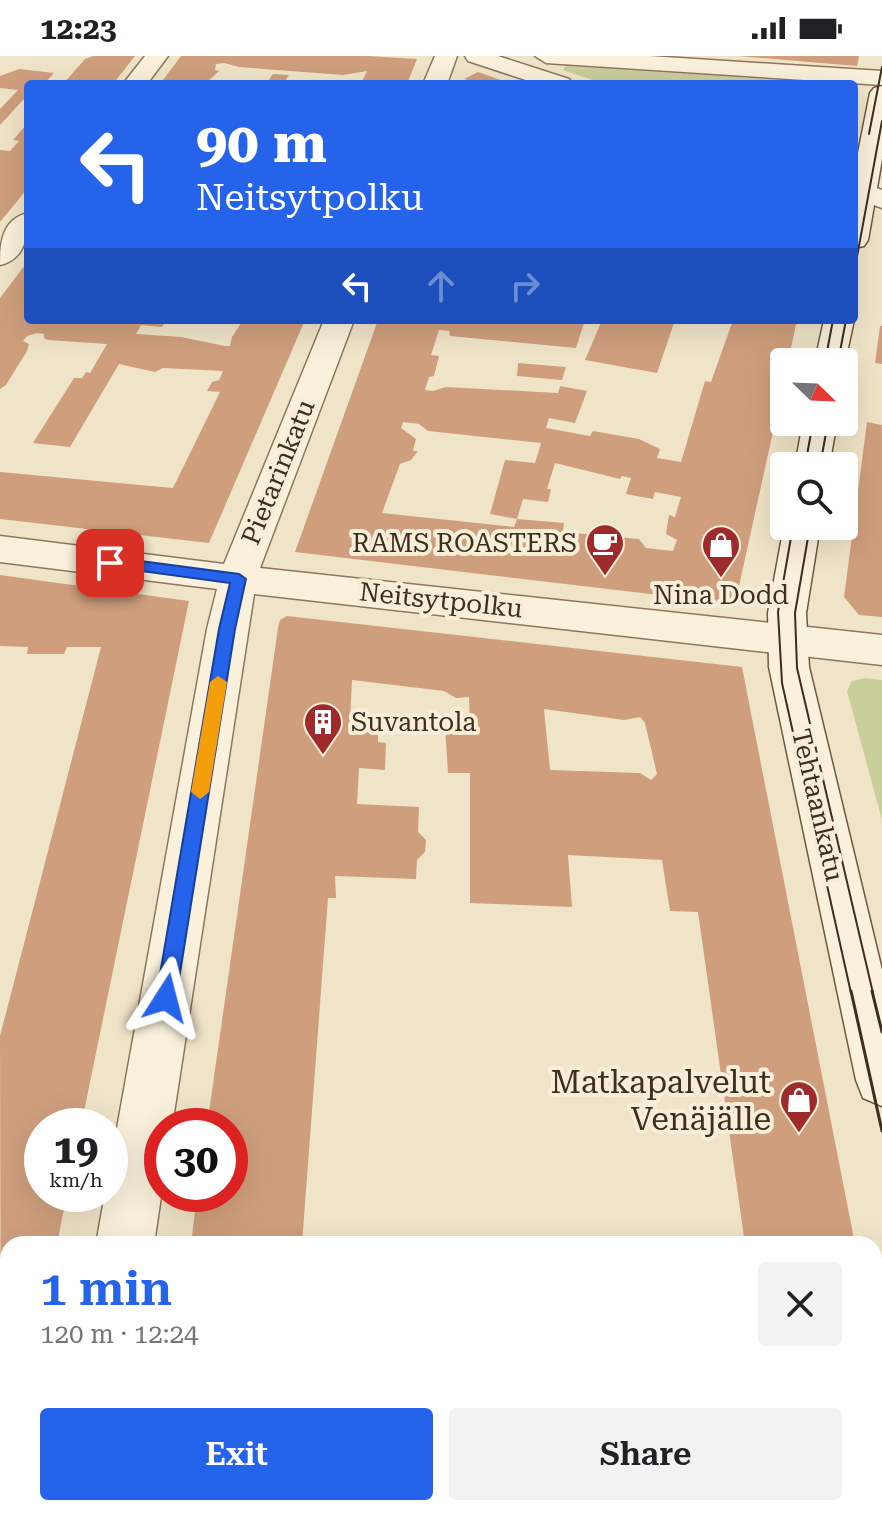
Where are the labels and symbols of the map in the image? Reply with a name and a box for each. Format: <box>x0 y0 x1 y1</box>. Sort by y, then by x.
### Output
north arrow <box>770 348 858 436</box>
street label: Pietarinkatu <box>235 395 321 549</box>
cafe icon: RAMS ROASTERS <box>584 522 626 577</box>
shop icon: Nina Dodd <box>700 524 742 579</box>
place label: RAMS ROASTERS <box>352 528 577 558</box>
pin <box>76 529 144 597</box>
street label: Neitsytpolku <box>358 577 524 623</box>
place label: Nina Dodd <box>653 580 789 610</box>
building icon: Suvantola <box>302 701 344 756</box>
place label: Suvantola <box>351 707 476 737</box>
street label: Tehtaankatu <box>786 726 850 884</box>
position arrow <box>124 956 208 1040</box>
place label: Matkapalvelut Venäjälle <box>551 1063 771 1138</box>
shop icon: Matkapalvelut Venäjälle <box>778 1079 820 1134</box>
speed limit sign: 30 <box>144 1108 248 1212</box>

